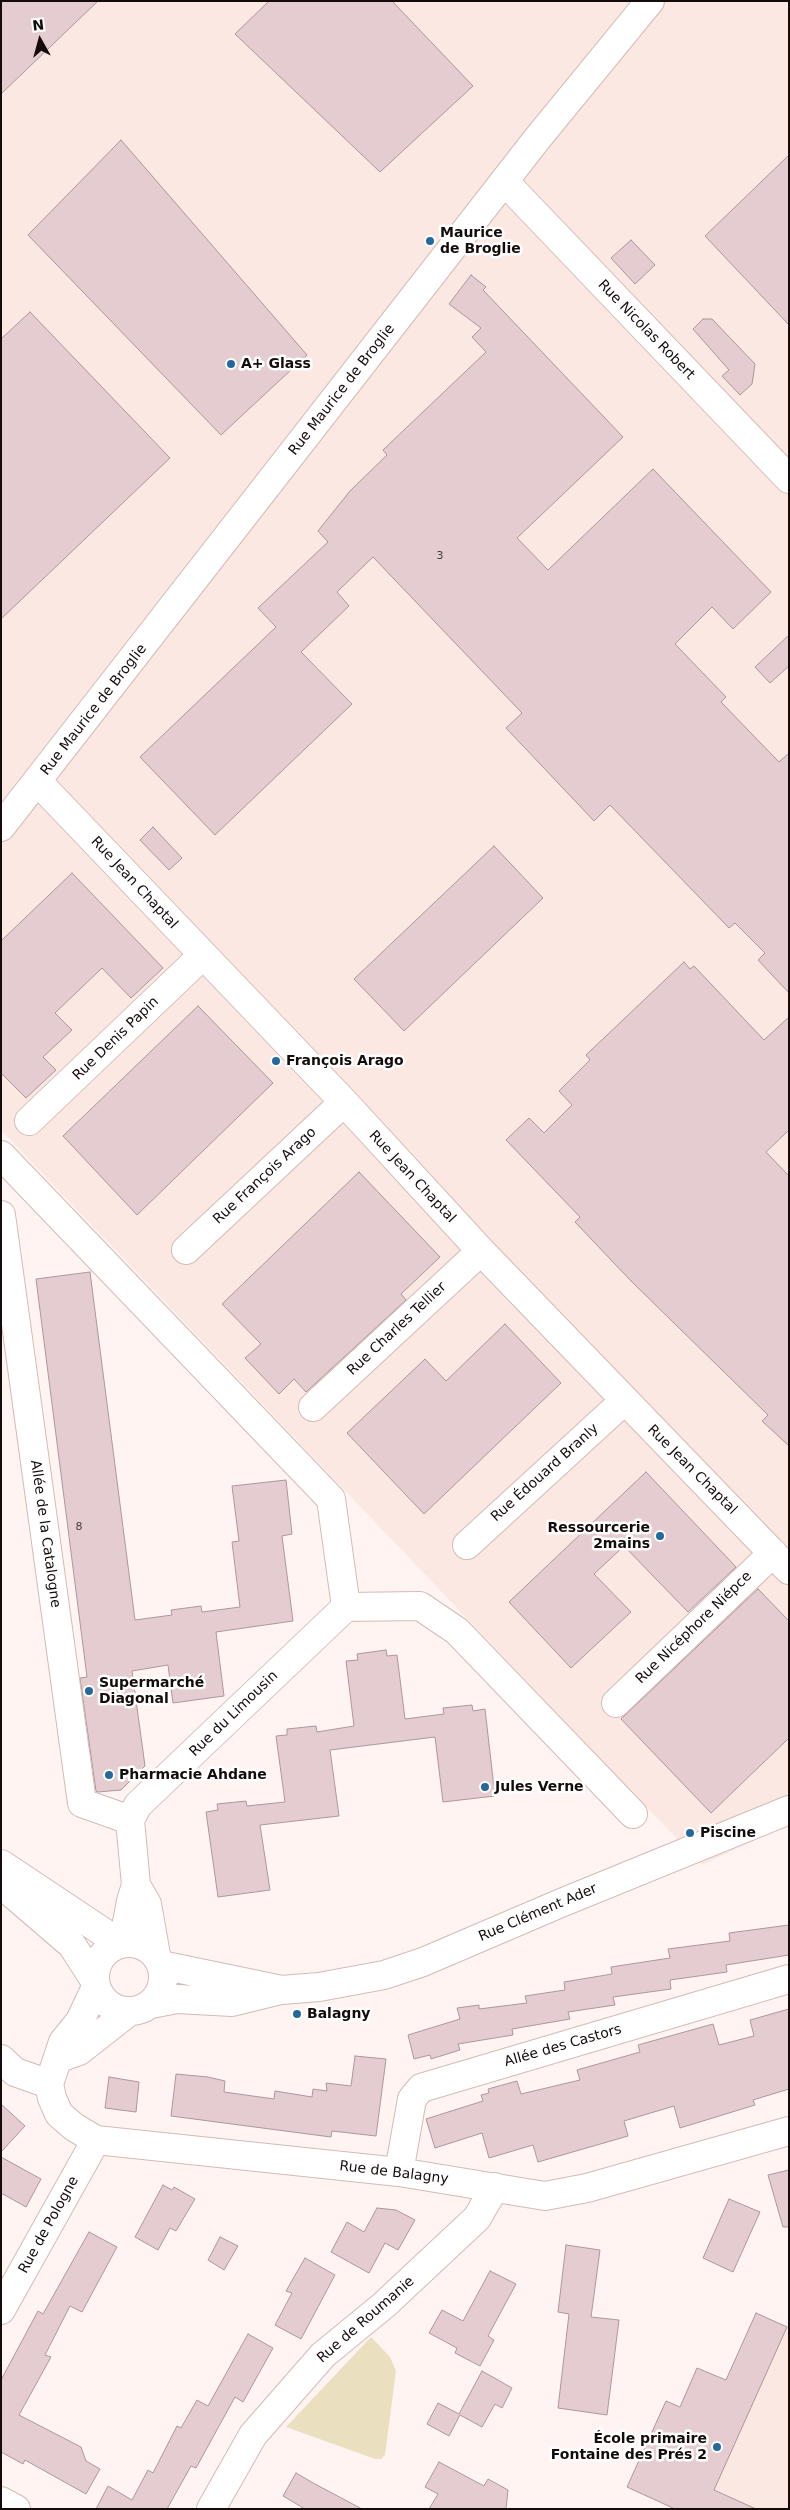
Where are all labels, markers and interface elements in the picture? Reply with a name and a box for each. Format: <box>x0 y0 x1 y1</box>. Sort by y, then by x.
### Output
north arrow <box>15 15 65 65</box>
text: N <box>31 16 45 34</box>
place label: Maurice de Broglie <box>440 225 521 258</box>
marker: Maurice de Broglie <box>424 235 436 247</box>
street label: Rue Nicolas Robert <box>594 277 698 383</box>
street label: Rue Maurice de Broglie <box>286 321 398 459</box>
place label: A+ Glass <box>241 356 311 372</box>
marker: A+ Glass <box>225 358 237 370</box>
house number: 3 <box>437 549 443 563</box>
street label: Rue Maurice de Broglie <box>38 641 150 779</box>
street label: Rue Jean Chaptal <box>87 833 181 933</box>
street label: Rue Denis Papin <box>70 994 162 1084</box>
place label: François Arago <box>286 1053 404 1069</box>
marker: François Arago <box>270 1055 282 1067</box>
street label: Rue François Arago <box>210 1124 320 1228</box>
street label: Rue Jean Chaptal <box>365 1127 459 1227</box>
street label: Rue Charles Tellier <box>344 1279 450 1379</box>
street label: Rue Édouard Branly <box>488 1420 602 1526</box>
street label: Rue Jean Chaptal <box>644 1422 740 1518</box>
street label: Allée de la Catalogne <box>26 1459 64 1609</box>
house number: 8 <box>76 1520 82 1534</box>
place label: Ressourcerie 2mains <box>548 1520 650 1552</box>
marker: Ressourcerie 2mains <box>654 1530 666 1542</box>
street label: Rue Nicéphore Niépce <box>633 1568 755 1688</box>
street label: Rue du Limousin <box>186 1668 282 1760</box>
place label: Supermarché Diagonal <box>99 1675 204 1708</box>
marker: Supermarché Diagonal <box>83 1685 95 1697</box>
place label: Pharmacie Ahdane <box>119 1767 267 1783</box>
marker: Pharmacie Ahdane <box>103 1769 115 1781</box>
place label: Jules Verne <box>495 1779 584 1795</box>
marker: Jules Verne <box>479 1781 491 1793</box>
place label: Piscine <box>700 1825 756 1841</box>
marker: Piscine <box>684 1827 696 1839</box>
street label: Rue Clément Ader <box>476 1880 600 1946</box>
place label: Balagny <box>307 2006 370 2022</box>
marker: Balagny <box>291 2008 303 2020</box>
street label: Allée des Castors <box>503 2021 623 2071</box>
street label: Rue de Balagny <box>339 2158 449 2188</box>
street label: Rue de Pologne <box>15 2174 83 2276</box>
street label: Rue de Roumanie <box>314 2273 418 2367</box>
place label: École primaire Fontaine des Prés 2 <box>551 2431 707 2464</box>
marker: École primaire Fontaine des Prés 2 <box>711 2441 723 2453</box>

